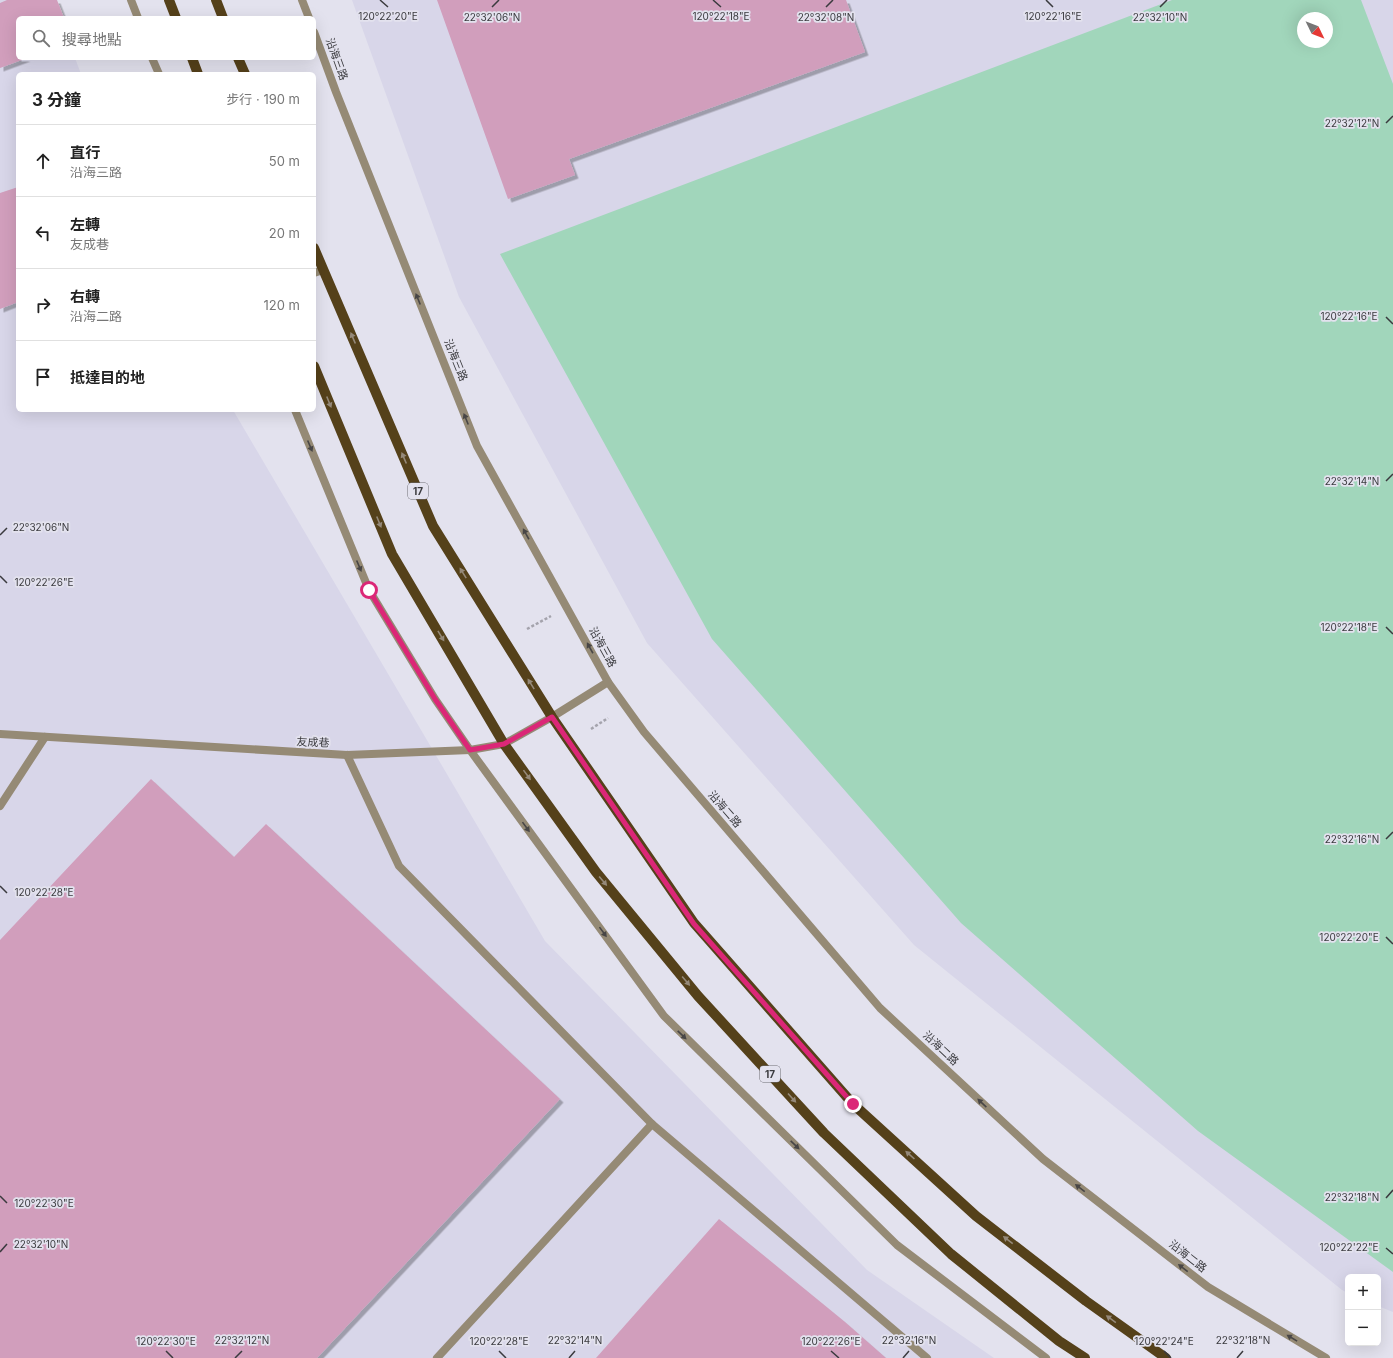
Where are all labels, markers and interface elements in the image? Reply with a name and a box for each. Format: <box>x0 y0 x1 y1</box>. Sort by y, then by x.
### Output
text: 120°22'20"E <box>358 10 418 22</box>
text: 120°22'18"E <box>692 10 750 22</box>
text: 120°22'16"E <box>1024 10 1082 22</box>
text: 22°32'06"N <box>464 11 520 23</box>
text: 22°32'08"N <box>798 11 854 23</box>
text: 22°32'10"N <box>1133 11 1187 23</box>
north arrow <box>1297 12 1333 48</box>
search box <box>16 16 316 60</box>
icon: search <box>30 27 52 49</box>
text: 搜尋地點 <box>62 30 122 49</box>
street label: 沿海三路 <box>323 36 351 82</box>
text: 3 分鐘 <box>32 90 81 110</box>
text: 步行 · 190 m <box>226 91 300 107</box>
text: 22°32'12"N <box>1325 117 1379 129</box>
text: 直行 <box>70 143 100 162</box>
icon: ahead <box>32 150 54 172</box>
text: 50 m <box>269 153 300 169</box>
text: 沿海三路 <box>70 164 122 180</box>
text: 左轉 <box>70 215 100 234</box>
icon: left <box>32 222 54 244</box>
text: 20 m <box>269 225 300 241</box>
text: 友成巷 <box>70 236 109 252</box>
text: 右轉 <box>70 287 100 306</box>
one-way arrow <box>415 292 421 304</box>
icon: right <box>32 294 54 316</box>
text: 120 m <box>264 297 300 313</box>
text: 沿海二路 <box>70 308 122 324</box>
text: 120°22'16"E <box>1320 310 1378 322</box>
one-way arrow <box>349 332 355 344</box>
street label: 沿海三路 <box>441 337 471 383</box>
icon: arrive <box>32 366 54 388</box>
text: 抵達目的地 <box>70 368 145 387</box>
one-way arrow <box>326 397 332 408</box>
one-way arrow <box>463 413 469 425</box>
one-way arrow <box>306 440 313 452</box>
one-way arrow <box>401 452 407 463</box>
text: 22°32'14"N <box>1325 475 1379 487</box>
road number: 17 <box>408 483 428 499</box>
one-way arrow <box>376 517 382 529</box>
text: 22°32'06"N <box>13 521 69 533</box>
one-way arrow <box>523 529 530 540</box>
one-way arrow <box>357 561 363 573</box>
one-way arrow <box>459 568 466 579</box>
text: 120°22'26"E <box>14 576 74 588</box>
route start <box>360 581 378 599</box>
text: 120°22'18"E <box>1320 621 1378 633</box>
street label: 沿海三路 <box>586 624 620 670</box>
one-way arrow <box>437 630 444 642</box>
one-way arrow <box>586 642 593 654</box>
one-way arrow <box>528 678 535 690</box>
street label: 友成巷 <box>296 734 330 750</box>
one-way arrow <box>523 770 531 781</box>
street label: 沿海二路 <box>705 788 745 830</box>
one-way arrow <box>522 822 530 833</box>
text: 22°32'16"N <box>1325 833 1379 845</box>
one-way arrow <box>599 875 608 886</box>
text: 120°22'28"E <box>14 886 74 898</box>
one-way arrow <box>599 927 607 938</box>
text: 120°22'20"E <box>1319 931 1379 943</box>
one-way arrow <box>681 975 690 986</box>
street label: 沿海二路 <box>920 1028 962 1068</box>
one-way arrow <box>677 1030 687 1039</box>
road number: 17 <box>760 1066 780 1082</box>
one-way arrow <box>787 1093 797 1103</box>
route end <box>844 1095 862 1113</box>
one-way arrow <box>978 1099 987 1108</box>
one-way arrow <box>790 1140 800 1150</box>
one-way arrow <box>904 1151 915 1160</box>
one-way arrow <box>1075 1184 1086 1192</box>
text: 22°32'18"N <box>1325 1191 1379 1203</box>
text: 120°22'30"E <box>14 1197 74 1209</box>
one-way arrow <box>1002 1236 1013 1245</box>
street label: 沿海二路 <box>1166 1237 1210 1275</box>
text: 22°32'10"N <box>14 1238 68 1250</box>
text: 120°22'22"E <box>1319 1241 1379 1253</box>
one-way arrow <box>1178 1263 1189 1272</box>
map controls <box>1345 1274 1381 1346</box>
button: + <box>1345 1274 1381 1310</box>
button: − <box>1345 1310 1381 1346</box>
one-way arrow <box>1106 1315 1117 1323</box>
text: 22°32'12"N <box>215 1334 269 1346</box>
text: 22°32'14"N <box>548 1334 602 1346</box>
text: 22°32'16"N <box>882 1334 936 1346</box>
text: 22°32'18"N <box>1216 1334 1270 1346</box>
one-way arrow <box>1286 1334 1298 1341</box>
text: 120°22'30"E <box>136 1335 196 1347</box>
text: 120°22'28"E <box>469 1335 529 1347</box>
text: 120°22'26"E <box>801 1335 861 1347</box>
text: 120°22'24"E <box>1134 1335 1194 1347</box>

